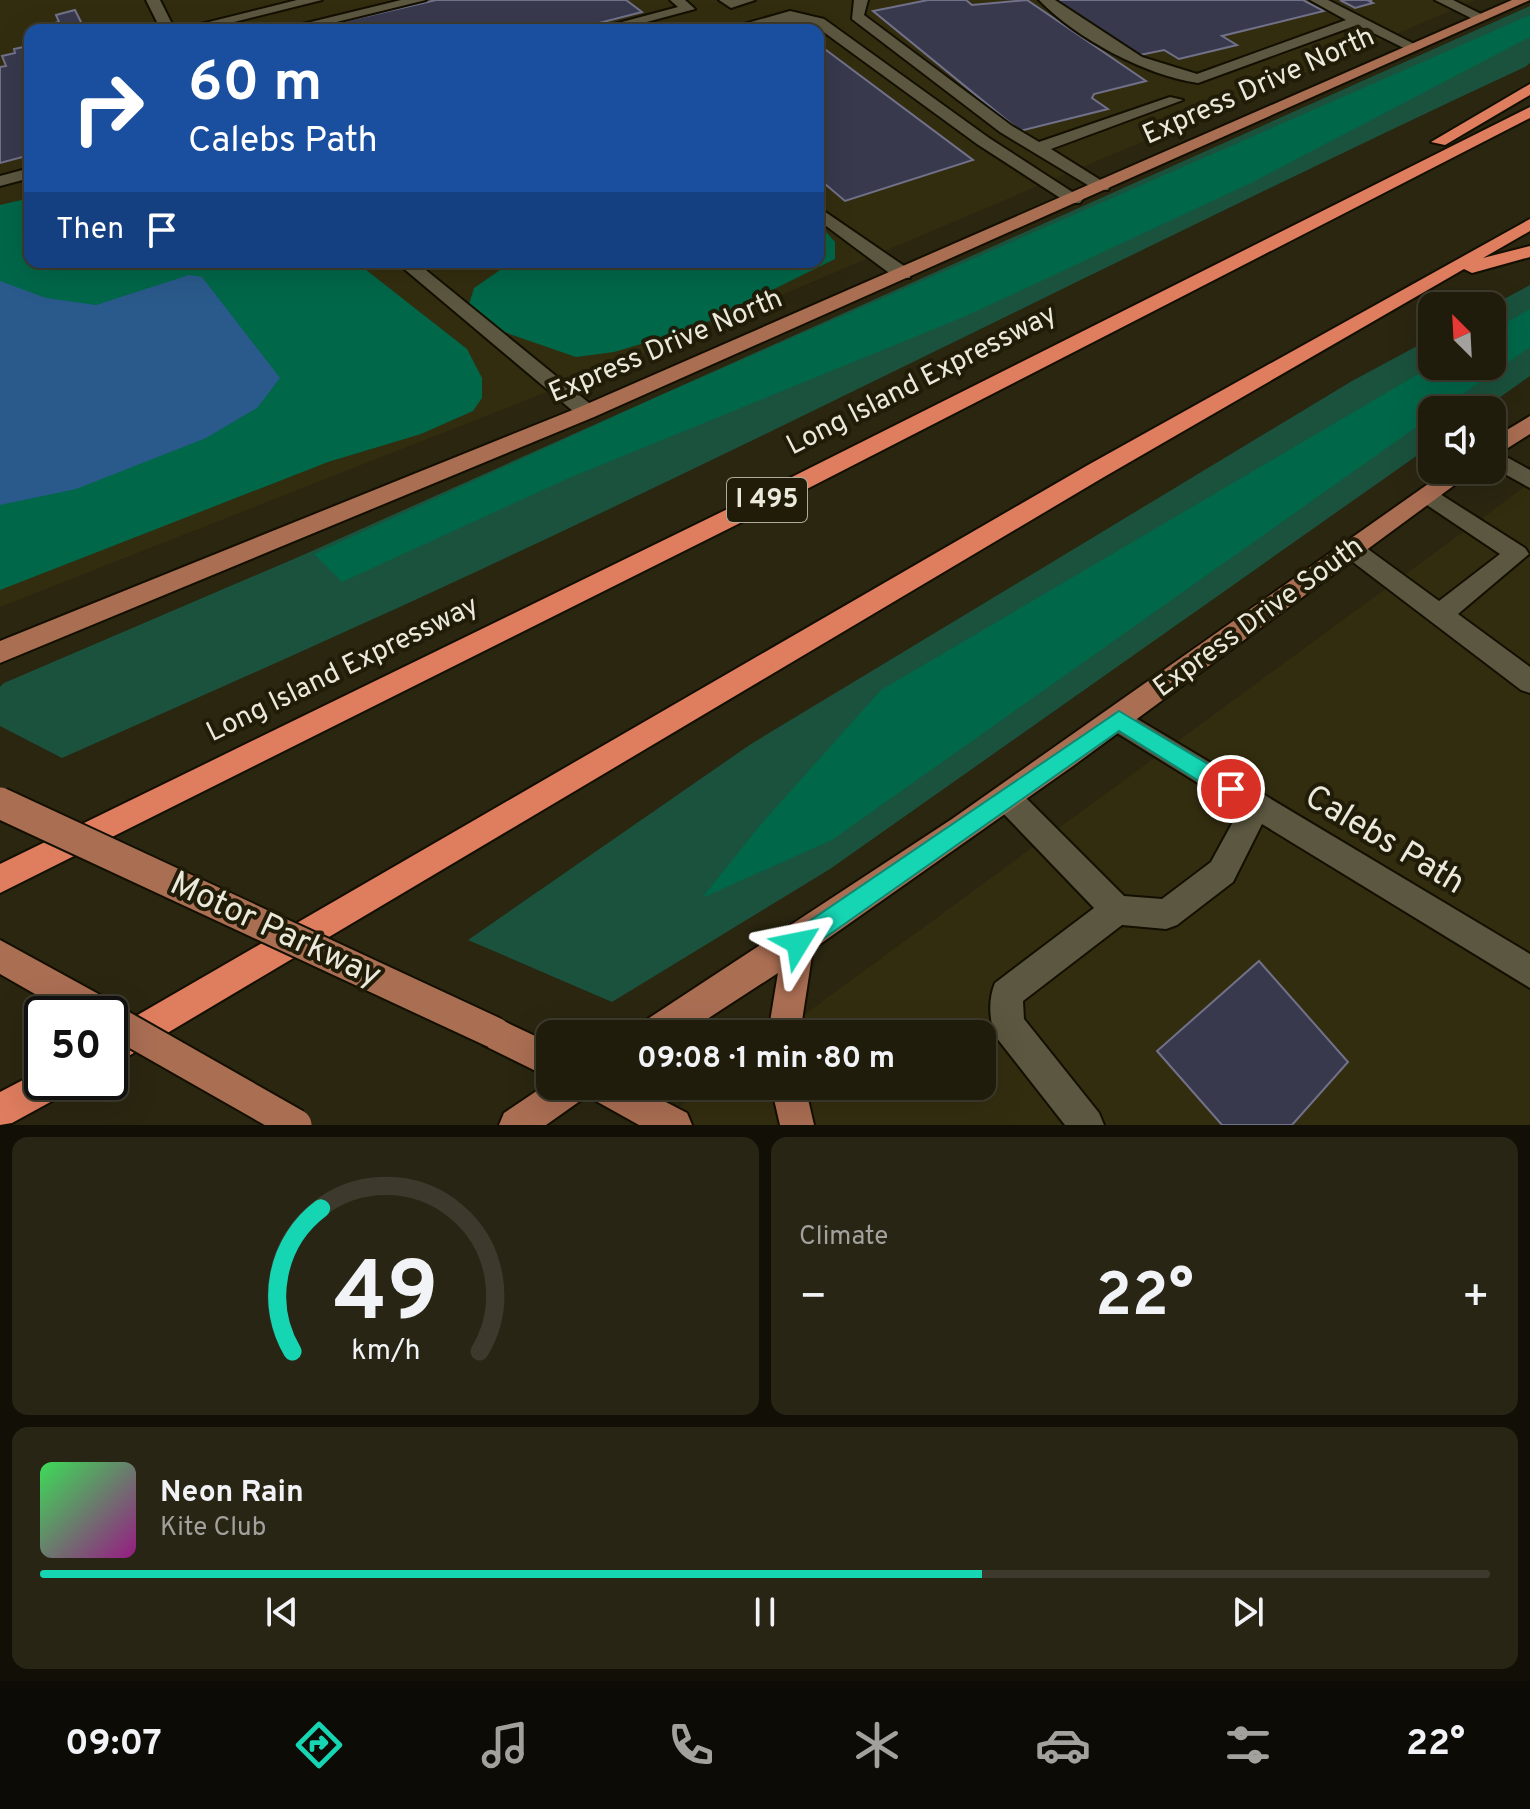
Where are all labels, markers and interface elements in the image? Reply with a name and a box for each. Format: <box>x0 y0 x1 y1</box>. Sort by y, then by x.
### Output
street label: Express Drive North <box>1137 20 1381 154</box>
text: 60 m <box>188 50 322 120</box>
icon: right <box>56 56 160 160</box>
text: Calebs Path <box>188 119 378 165</box>
icon: arrive <box>140 208 184 252</box>
text: Then <box>56 212 124 249</box>
street label: Express Drive North <box>544 282 788 412</box>
north arrow <box>1418 292 1506 380</box>
map controls <box>1418 292 1506 484</box>
street label: Long Island Expressway <box>781 297 1063 465</box>
button: sound <box>1418 396 1506 484</box>
road number: I 495 <box>727 478 807 522</box>
street label: Express Drive South <box>1147 530 1371 706</box>
street label: Long Island Expressway <box>201 588 485 752</box>
pin <box>1197 755 1265 823</box>
icon: arrive <box>1209 767 1253 811</box>
street label: Calebs Path <box>1296 776 1472 906</box>
street label: Motor Parkway <box>163 863 387 999</box>
position arrow <box>756 901 840 985</box>
speed limit sign: 50 <box>24 996 128 1100</box>
text: 09:08 · 1 min · 80 m <box>637 1041 895 1078</box>
text: Climate <box>799 1221 888 1254</box>
text: 49 <box>333 1245 438 1350</box>
text: 22° <box>1095 1261 1194 1337</box>
text: − <box>799 1271 827 1327</box>
text: + <box>1462 1271 1490 1327</box>
text: km/h <box>351 1334 420 1370</box>
text: Neon Rain <box>160 1475 304 1512</box>
text: Kite Club <box>160 1512 266 1545</box>
icon: previous <box>260 1590 304 1634</box>
icon: pause <box>743 1590 787 1634</box>
icon: next <box>1226 1590 1270 1634</box>
icon: directions <box>291 1717 347 1773</box>
icon: music <box>477 1717 533 1773</box>
icon: phone <box>663 1717 719 1773</box>
icon: climate <box>849 1717 905 1773</box>
icon: car <box>1035 1717 1091 1773</box>
icon: filters <box>1220 1717 1276 1773</box>
text: 09:07 <box>65 1722 162 1768</box>
text: 22° <box>1406 1722 1465 1768</box>

